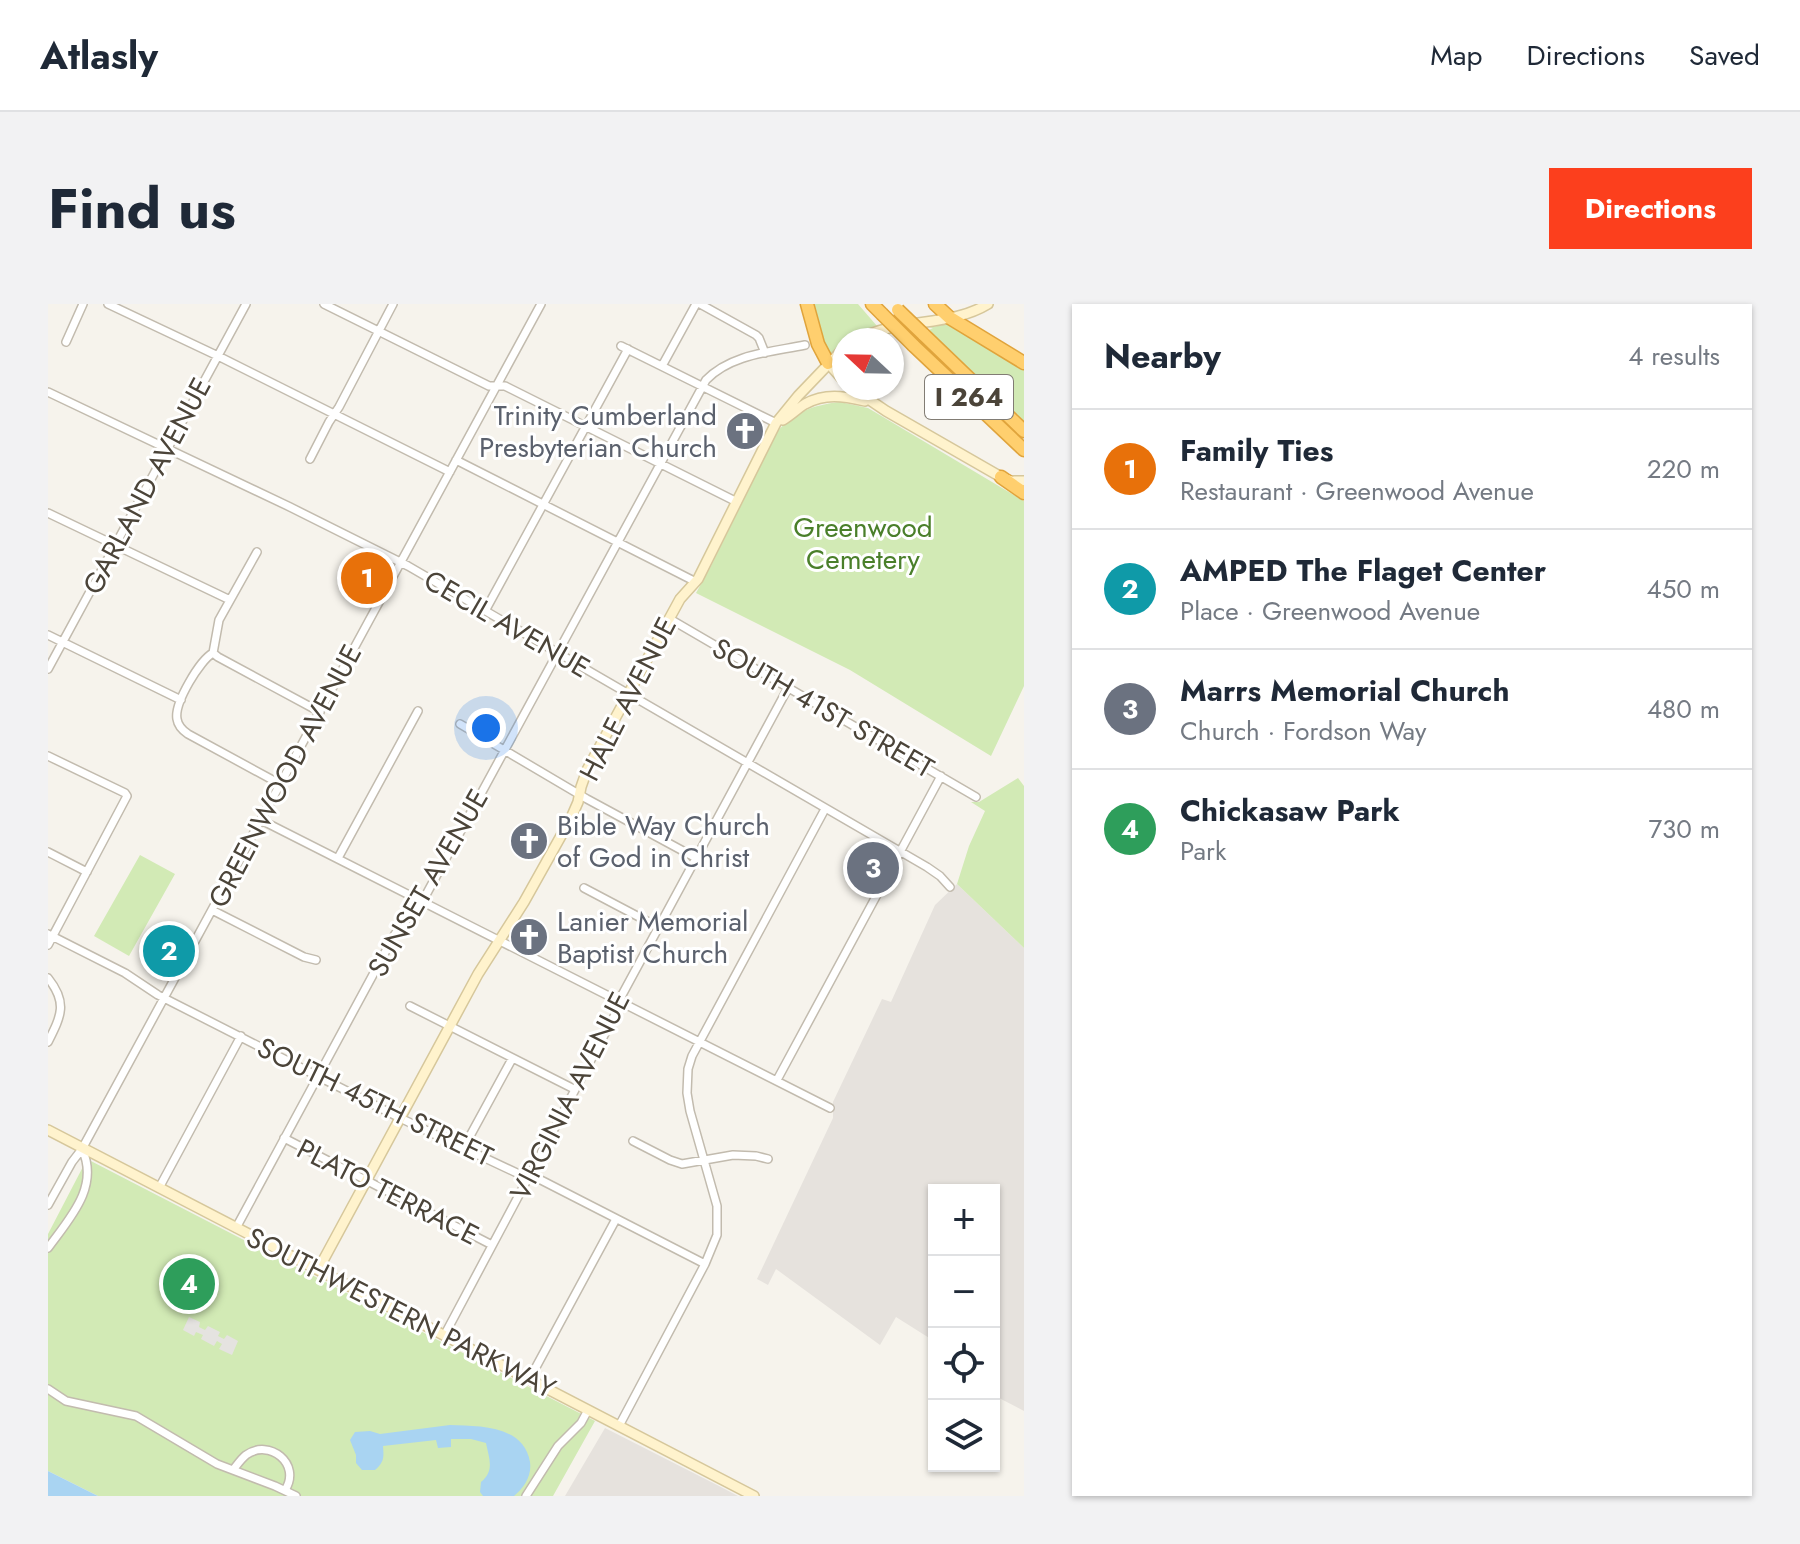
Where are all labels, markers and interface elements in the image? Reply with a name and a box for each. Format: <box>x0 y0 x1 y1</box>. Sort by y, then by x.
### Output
text: Atlasly <box>40 28 158 83</box>
text: Map <box>1430 35 1482 76</box>
text: Directions <box>1526 35 1645 76</box>
text: Saved <box>1689 35 1760 76</box>
text: Find us <box>48 168 236 249</box>
button: Directions <box>1549 168 1752 249</box>
north arrow <box>832 328 904 400</box>
text: Nearby <box>1104 332 1221 381</box>
text: 4 results <box>1628 337 1720 375</box>
street label: GARLAND AVENUE <box>72 370 222 602</box>
road number: I 264 <box>925 375 1013 419</box>
place label: Trinity Cumberland Presbyterian Church <box>479 395 717 468</box>
church icon: Trinity Cumberland Presbyterian Church <box>724 410 766 452</box>
text: Family Ties <box>1180 429 1333 472</box>
text: 1 <box>1123 450 1137 488</box>
text: 220 m <box>1647 450 1720 488</box>
text: Restaurant · Greenwood Avenue <box>1180 472 1534 510</box>
park label: Greenwood Cemetery <box>793 507 933 580</box>
pin: 1 <box>341 548 393 608</box>
text: AMPED The Flaget Center <box>1180 549 1546 592</box>
street label: CECIL AVENUE <box>416 560 598 688</box>
text: 2 <box>1121 570 1139 608</box>
text: 450 m <box>1646 570 1720 608</box>
text: Place · Greenwood Avenue <box>1180 592 1480 630</box>
street label: HALE AVENUE <box>569 610 687 788</box>
street label: SOUTH 41ST STREET <box>704 628 942 788</box>
street label: GREENWOOD AVENUE <box>198 637 372 915</box>
text: Marrs Memorial Church <box>1180 669 1509 712</box>
text: 3 <box>1122 690 1138 728</box>
text: 480 m <box>1647 690 1720 728</box>
your location <box>466 708 506 748</box>
text: Church · Fordson Way <box>1180 712 1426 750</box>
street label: SUNSET AVENUE <box>358 781 498 985</box>
text: Chickasaw Park <box>1180 789 1400 832</box>
place label: Bible Way Church of God in Christ <box>557 805 770 878</box>
text: 4 <box>1121 810 1139 848</box>
text: 730 m <box>1648 810 1720 848</box>
church icon: Bible Way Church of God in Christ <box>508 820 550 862</box>
text: Park <box>1180 832 1226 870</box>
pin: 3 <box>847 838 899 898</box>
place label: Lanier Memorial Baptist Church <box>557 901 749 974</box>
church icon: Lanier Memorial Baptist Church <box>508 916 550 958</box>
pin: 2 <box>143 921 195 981</box>
street label: VIRGINIA AVENUE <box>500 985 640 1207</box>
street label: SOUTH 45TH STREET <box>250 1027 500 1177</box>
street label: PLATO TERRACE <box>290 1128 486 1256</box>
map controls <box>928 1184 1000 1472</box>
button: + <box>928 1184 1000 1256</box>
street label: SOUTHWESTERN PARKWAY <box>239 1217 563 1409</box>
pin: 4 <box>163 1254 215 1314</box>
button: − <box>928 1256 1000 1328</box>
button: locate <box>928 1328 1000 1400</box>
button: layers <box>928 1400 1000 1472</box>

